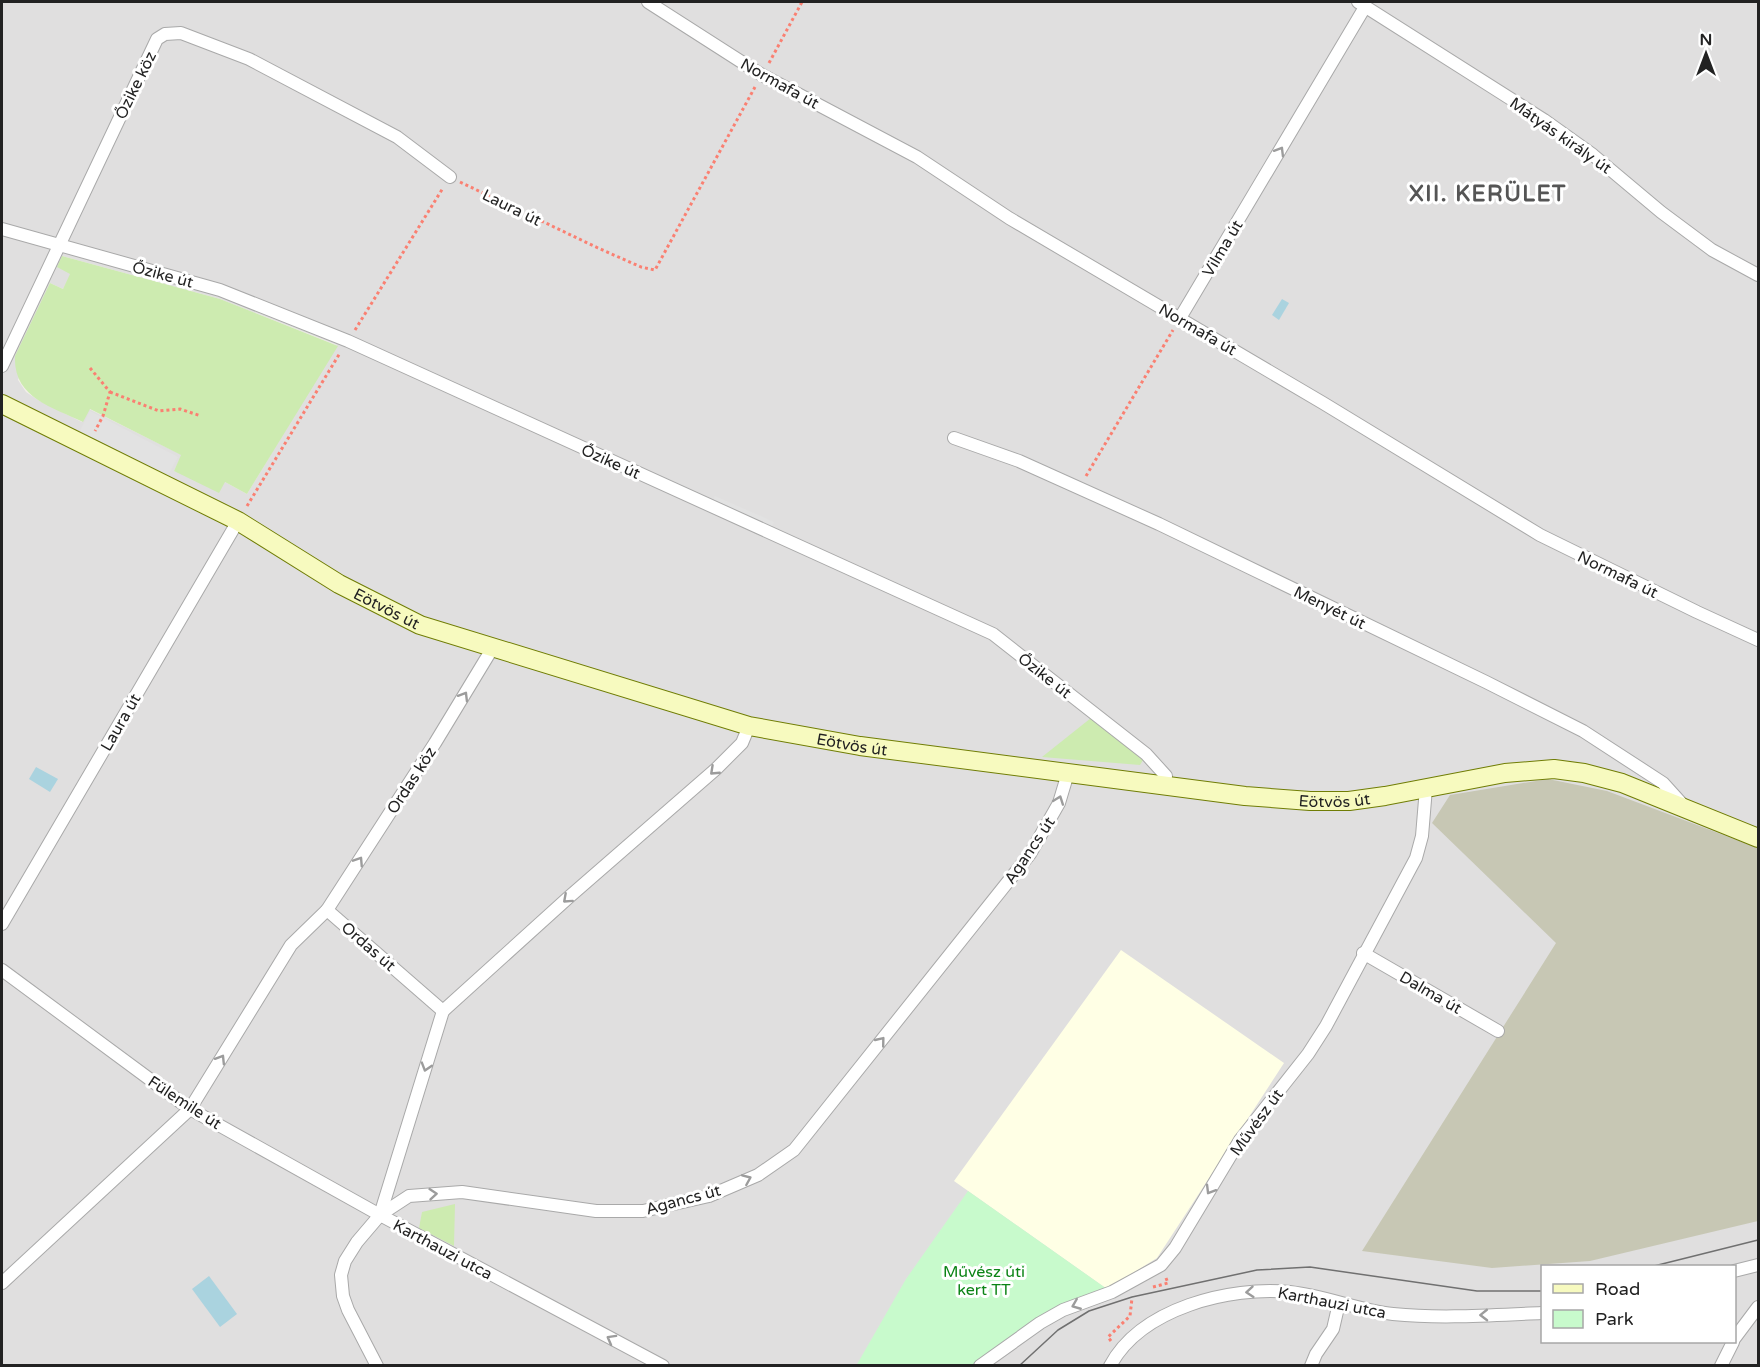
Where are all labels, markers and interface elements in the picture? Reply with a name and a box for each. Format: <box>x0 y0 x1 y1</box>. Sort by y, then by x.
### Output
north arrow <box>1676 24 1736 84</box>
text: N <box>1700 30 1712 50</box>
street label: Őzike köz <box>111 48 161 123</box>
street label: Normafa út <box>737 54 822 114</box>
street label: Mátyás király út <box>1506 93 1615 178</box>
one-way arrow <box>1272 147 1284 157</box>
district label: XII. KERÜLET <box>1409 180 1567 207</box>
street label: Laura út <box>479 185 544 231</box>
street label: Vilma út <box>1198 217 1248 280</box>
street label: Őzike út <box>130 257 196 293</box>
street label: Normafa út <box>1155 299 1240 360</box>
street label: Őzike út <box>578 440 643 484</box>
street label: Normafa út <box>1574 547 1661 603</box>
street label: Menyét út <box>1290 582 1369 634</box>
street label: Eötvös út <box>350 584 423 634</box>
street label: Őzike út <box>1014 649 1075 703</box>
street label: Laura út <box>96 690 145 755</box>
one-way arrow <box>456 692 468 702</box>
street label: Eötvös út <box>815 729 889 760</box>
street label: Ordas köz <box>383 743 441 818</box>
one-way arrow <box>710 764 720 775</box>
street label: Eötvös út <box>1298 789 1371 812</box>
one-way arrow <box>1052 796 1065 806</box>
street label: Agancs út <box>1000 813 1060 888</box>
one-way arrow <box>352 857 363 868</box>
one-way arrow <box>563 892 574 903</box>
street label: Ordas út <box>337 918 400 976</box>
street label: Dalma út <box>1396 967 1465 1019</box>
one-way arrow <box>874 1036 885 1047</box>
one-way arrow <box>213 1055 225 1065</box>
one-way arrow <box>421 1061 433 1072</box>
street label: Fülemile út <box>144 1072 225 1134</box>
street label: Művész út <box>1226 1085 1288 1160</box>
one-way arrow <box>741 1174 752 1186</box>
street label: Agancs út <box>644 1180 723 1220</box>
one-way arrow <box>1206 1184 1218 1194</box>
one-way arrow <box>428 1188 437 1201</box>
street label: Karthauzi utca <box>389 1215 496 1284</box>
park label: Művész úti kert TT <box>943 1262 1025 1300</box>
legend <box>1541 1265 1736 1343</box>
text: Road <box>1595 1278 1640 1300</box>
street label: Karthauzi utca <box>1276 1283 1388 1323</box>
one-way arrow <box>1245 1285 1254 1298</box>
one-way arrow <box>1071 1298 1082 1311</box>
text: Park <box>1595 1308 1634 1330</box>
one-way arrow <box>1480 1309 1489 1322</box>
one-way arrow <box>607 1335 617 1346</box>

